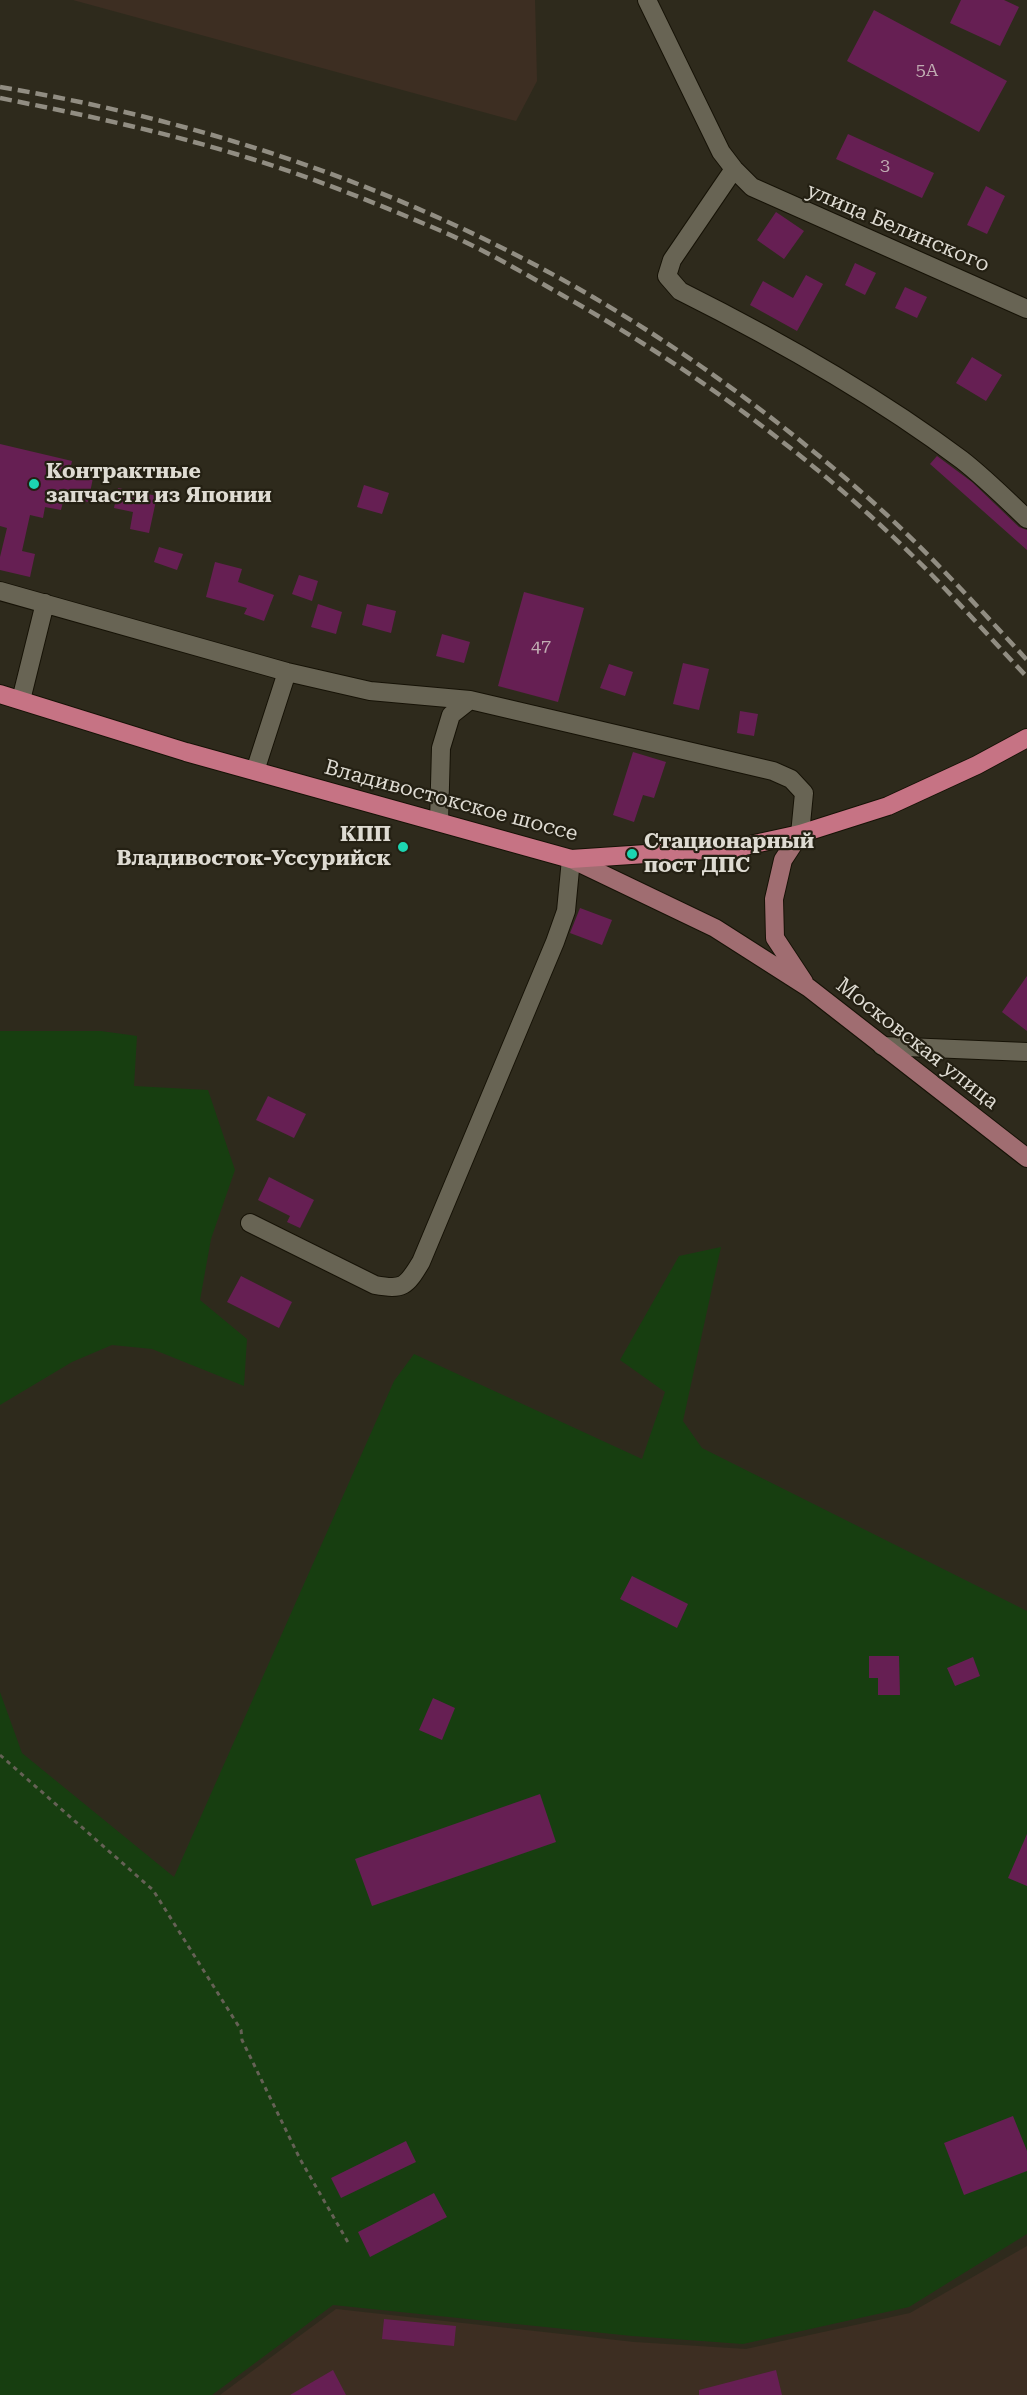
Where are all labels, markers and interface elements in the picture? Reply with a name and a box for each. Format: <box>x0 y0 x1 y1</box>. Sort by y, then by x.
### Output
house number: 5А <box>916 60 938 82</box>
house number: 3 <box>880 155 890 177</box>
street label: улица Белинского <box>803 178 993 278</box>
place label: Контрактные запчасти из Японии <box>46 459 272 509</box>
marker: Контрактные запчасти из Японии <box>27 477 41 491</box>
house number: 47 <box>531 636 551 658</box>
street label: Владивостокское шоссе <box>322 755 580 847</box>
place label: КПП Владивосток-Уссурийск <box>116 822 391 872</box>
place label: Стационарный пост ДПС <box>644 829 814 879</box>
marker: КПП Владивосток-Уссурийск <box>396 840 410 854</box>
marker: Стационарный пост ДПС <box>625 847 639 861</box>
street label: Московская улица <box>831 973 1003 1115</box>

